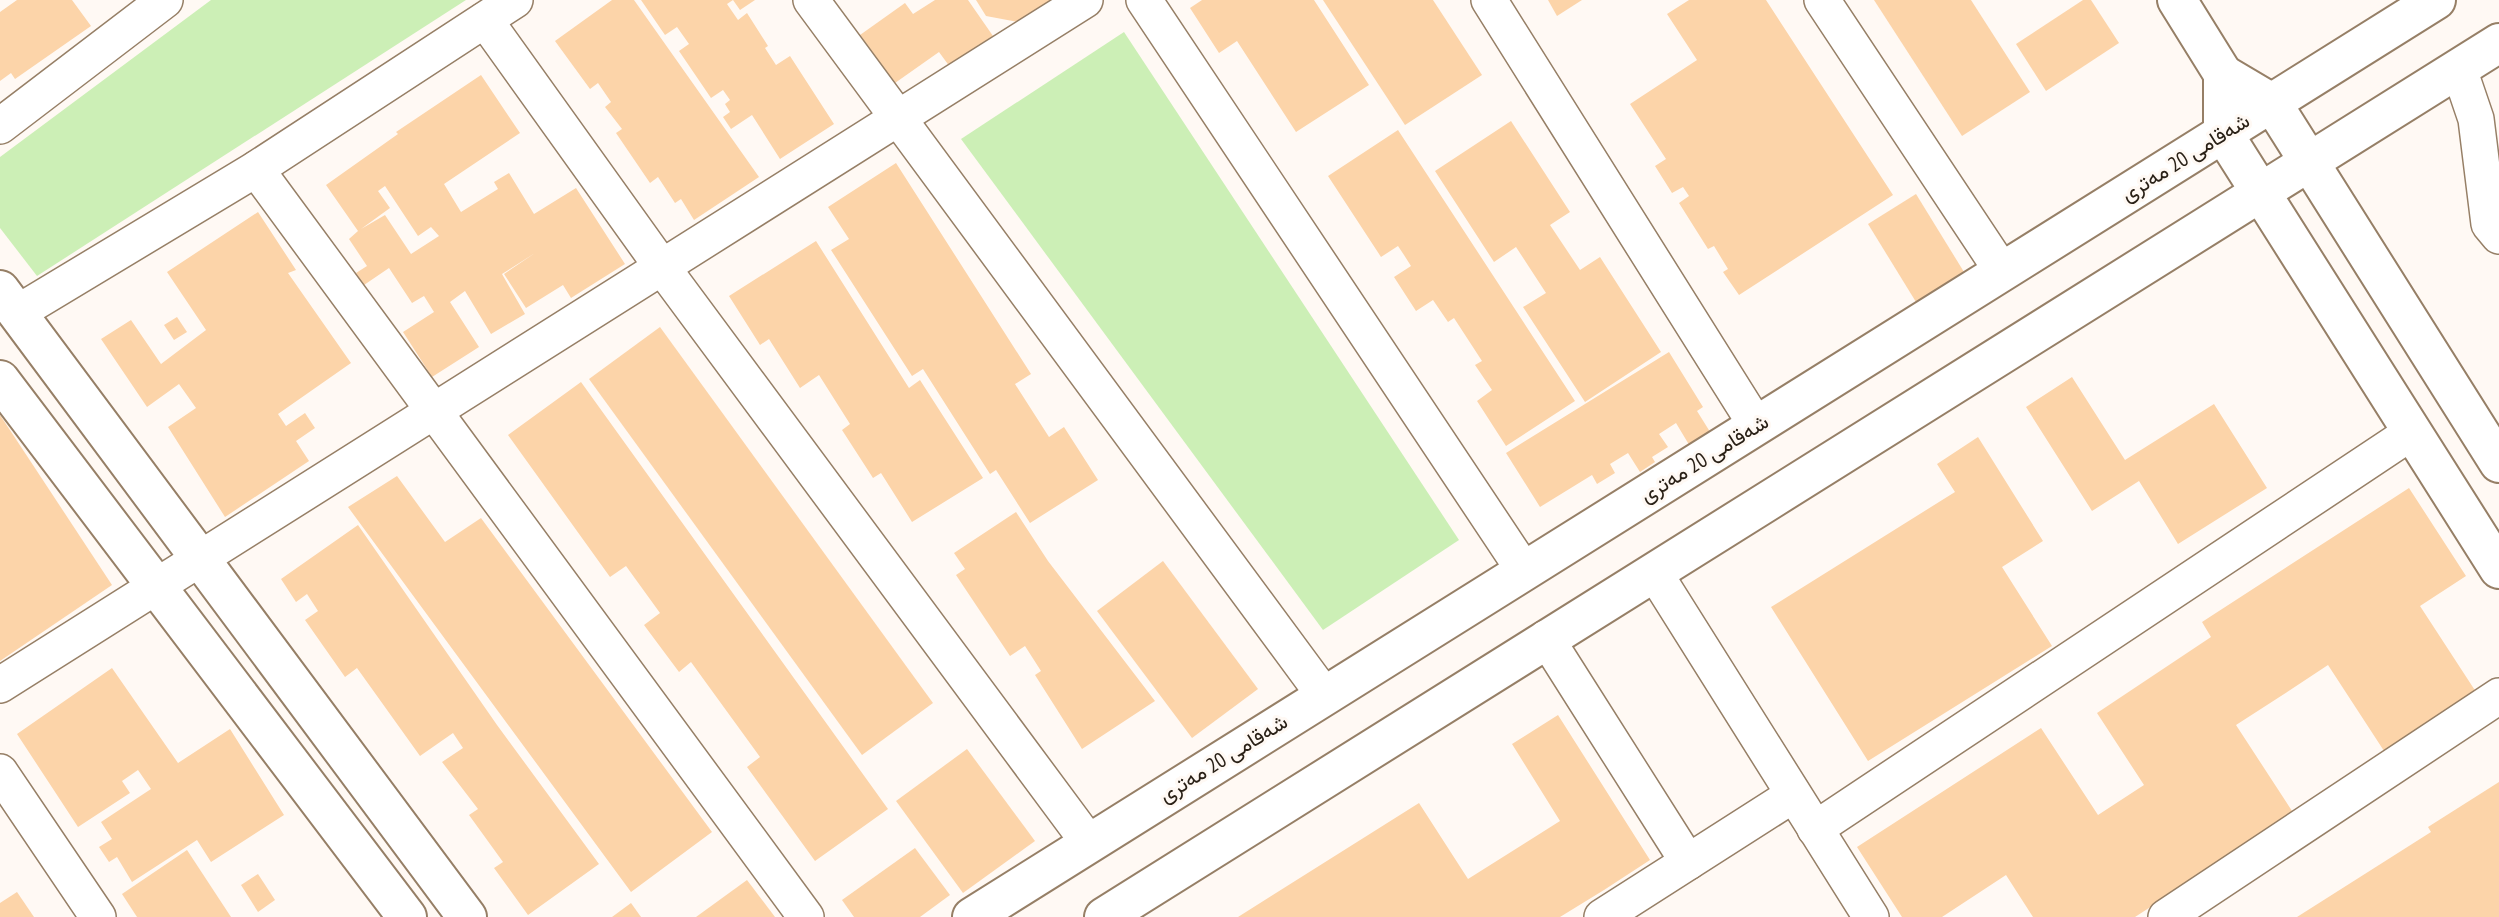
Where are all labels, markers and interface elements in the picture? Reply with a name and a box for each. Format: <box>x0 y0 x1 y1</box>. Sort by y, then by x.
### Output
street label: شەقامی 20 مەتری <box>2115 107 2255 207</box>
street label: شەقامی 20 مەتری <box>1634 408 1774 508</box>
street label: شەقامی 20 مەتری <box>1153 708 1293 808</box>

